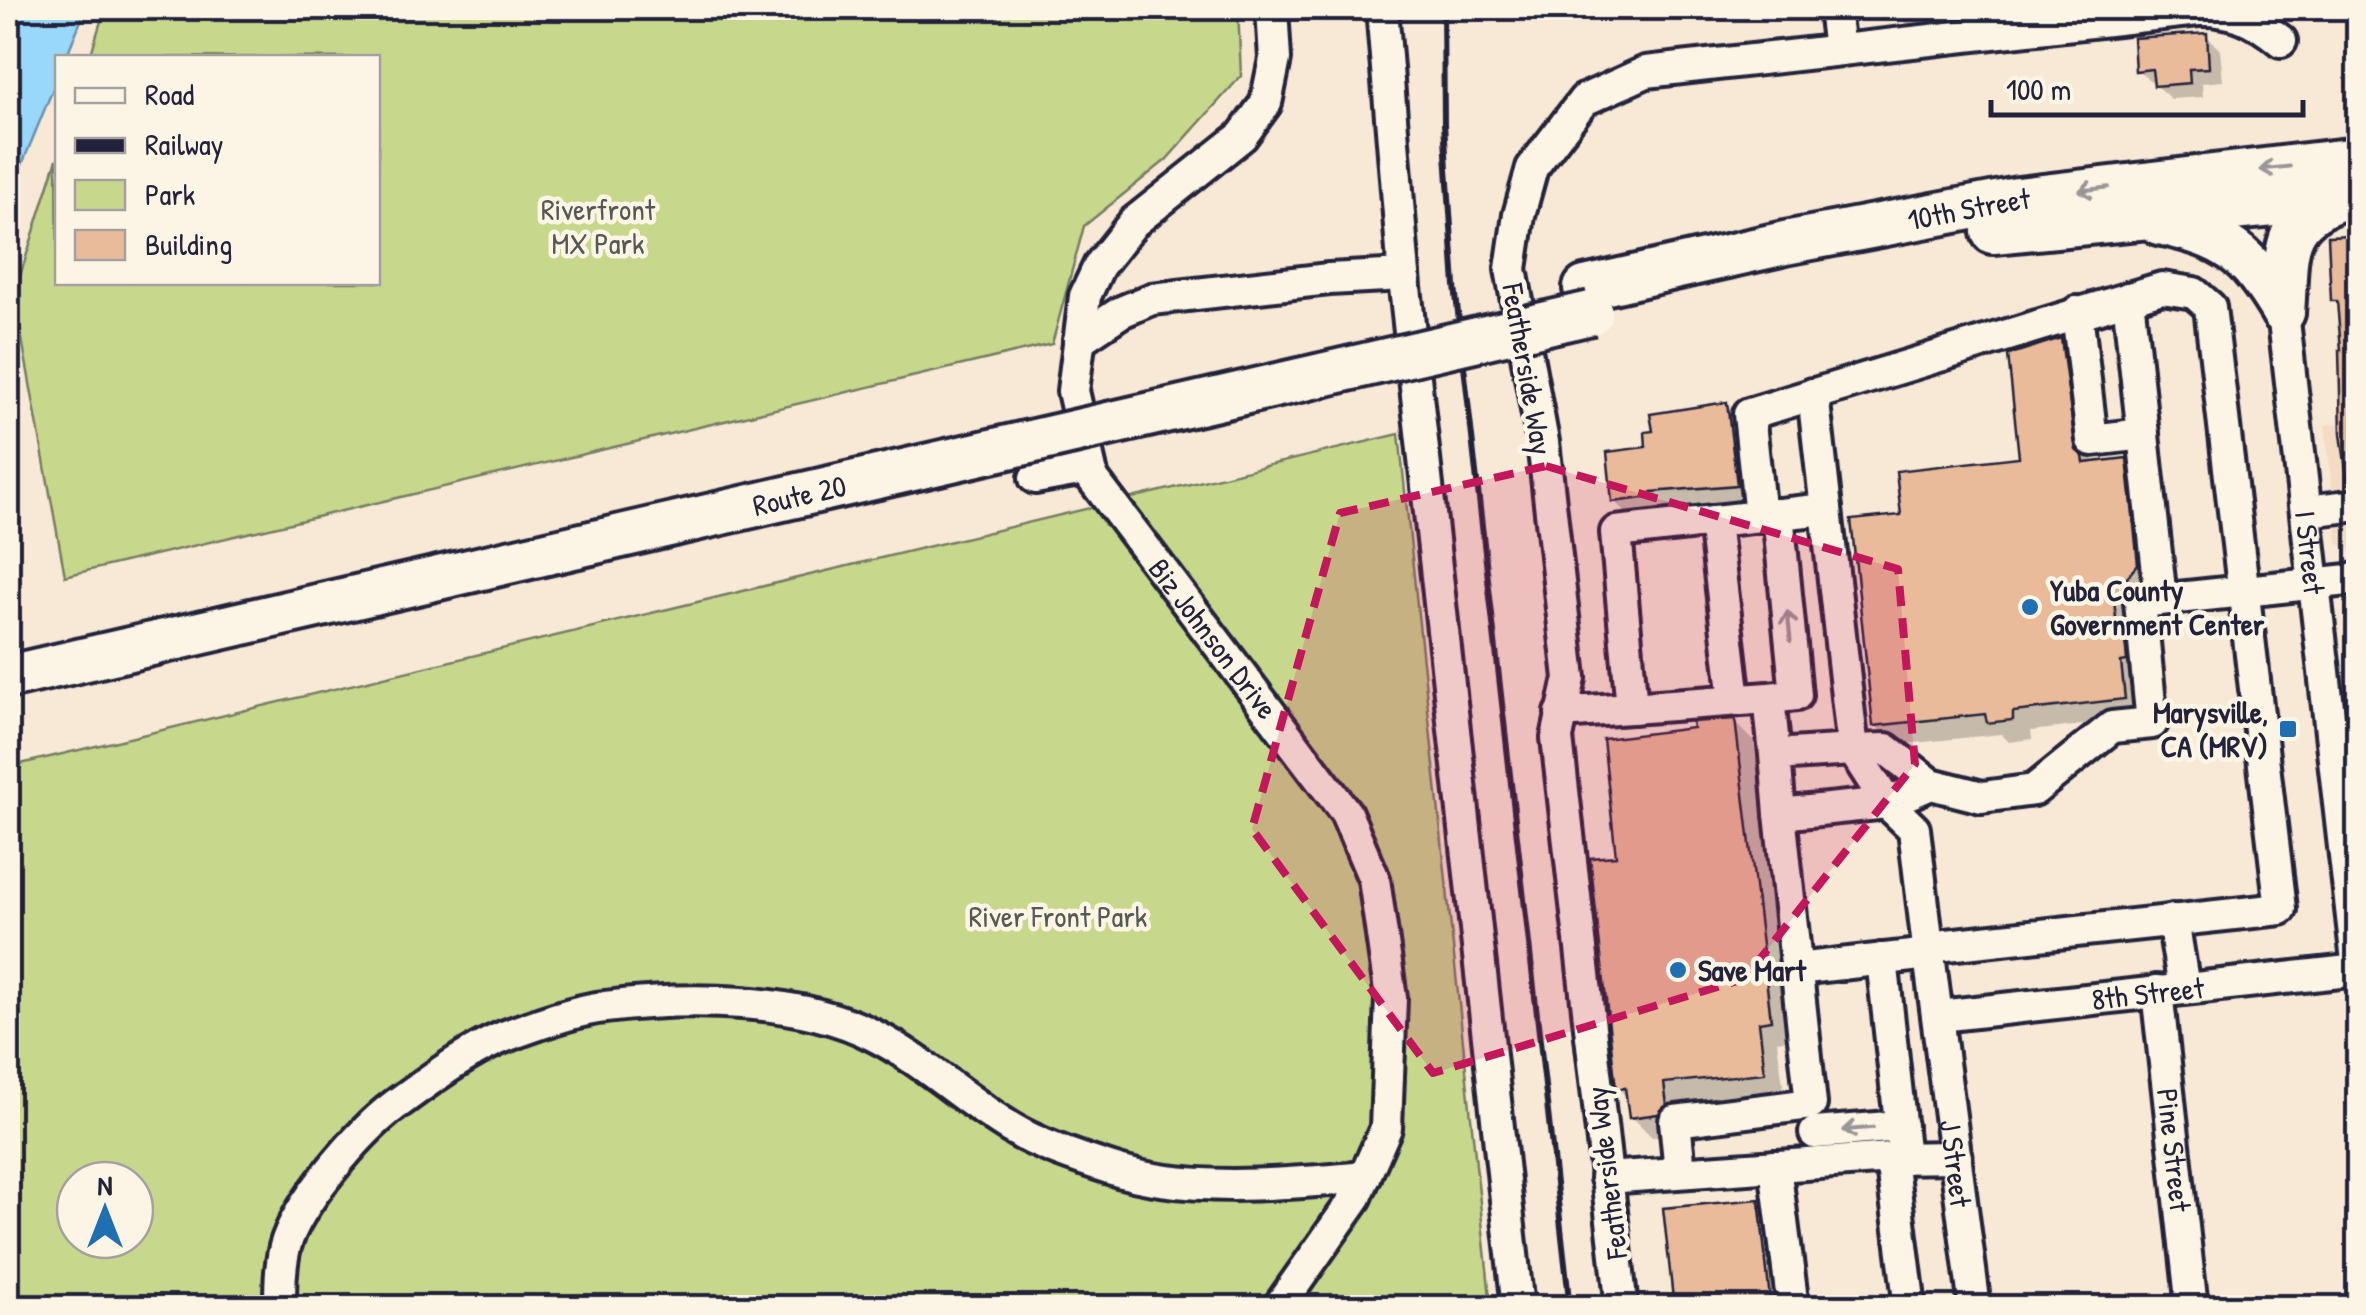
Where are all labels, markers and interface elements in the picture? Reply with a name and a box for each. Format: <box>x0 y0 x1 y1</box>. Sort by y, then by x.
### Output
legend <box>55 55 380 285</box>
scale bar <box>1991 55 2304 117</box>
text: 100 m <box>2006 69 2071 109</box>
text: Road <box>145 74 194 114</box>
text: Railway <box>145 124 223 164</box>
one-way arrow <box>2259 159 2291 178</box>
text: Park <box>145 174 195 214</box>
street label: 10th Street <box>1904 178 2033 239</box>
one-way arrow <box>2079 180 2111 199</box>
park label: Riverfront MX Park <box>541 189 656 263</box>
text: Building <box>145 224 232 264</box>
street label: Featherside Way <box>1493 279 1563 458</box>
street label: Route 20 <box>749 465 850 525</box>
street label: I Street <box>2286 509 2335 597</box>
street label: Biz Johnson Drive <box>1140 550 1287 727</box>
place label: Yuba County Government Center <box>2050 570 2265 644</box>
marker: Yuba County Government Center <box>2019 596 2041 618</box>
one-way arrow <box>1780 610 1799 642</box>
place label: Marysville, CA (MRV) <box>2153 692 2268 766</box>
marker: Marysville, CA (MRV) <box>2277 718 2299 740</box>
park label: River Front Park <box>969 896 1147 936</box>
place label: Save Mart <box>1698 950 1808 990</box>
marker: Save Mart <box>1667 959 1689 981</box>
street label: 8th Street <box>2090 967 2207 1019</box>
street label: Featherside Way <box>1576 1085 1637 1262</box>
street label: Pine Street <box>2148 1086 2201 1214</box>
street label: J Street <box>1931 1117 1982 1210</box>
one-way arrow <box>1842 1120 1874 1139</box>
north arrow <box>55 1160 155 1260</box>
text: N <box>98 1166 113 1204</box>

